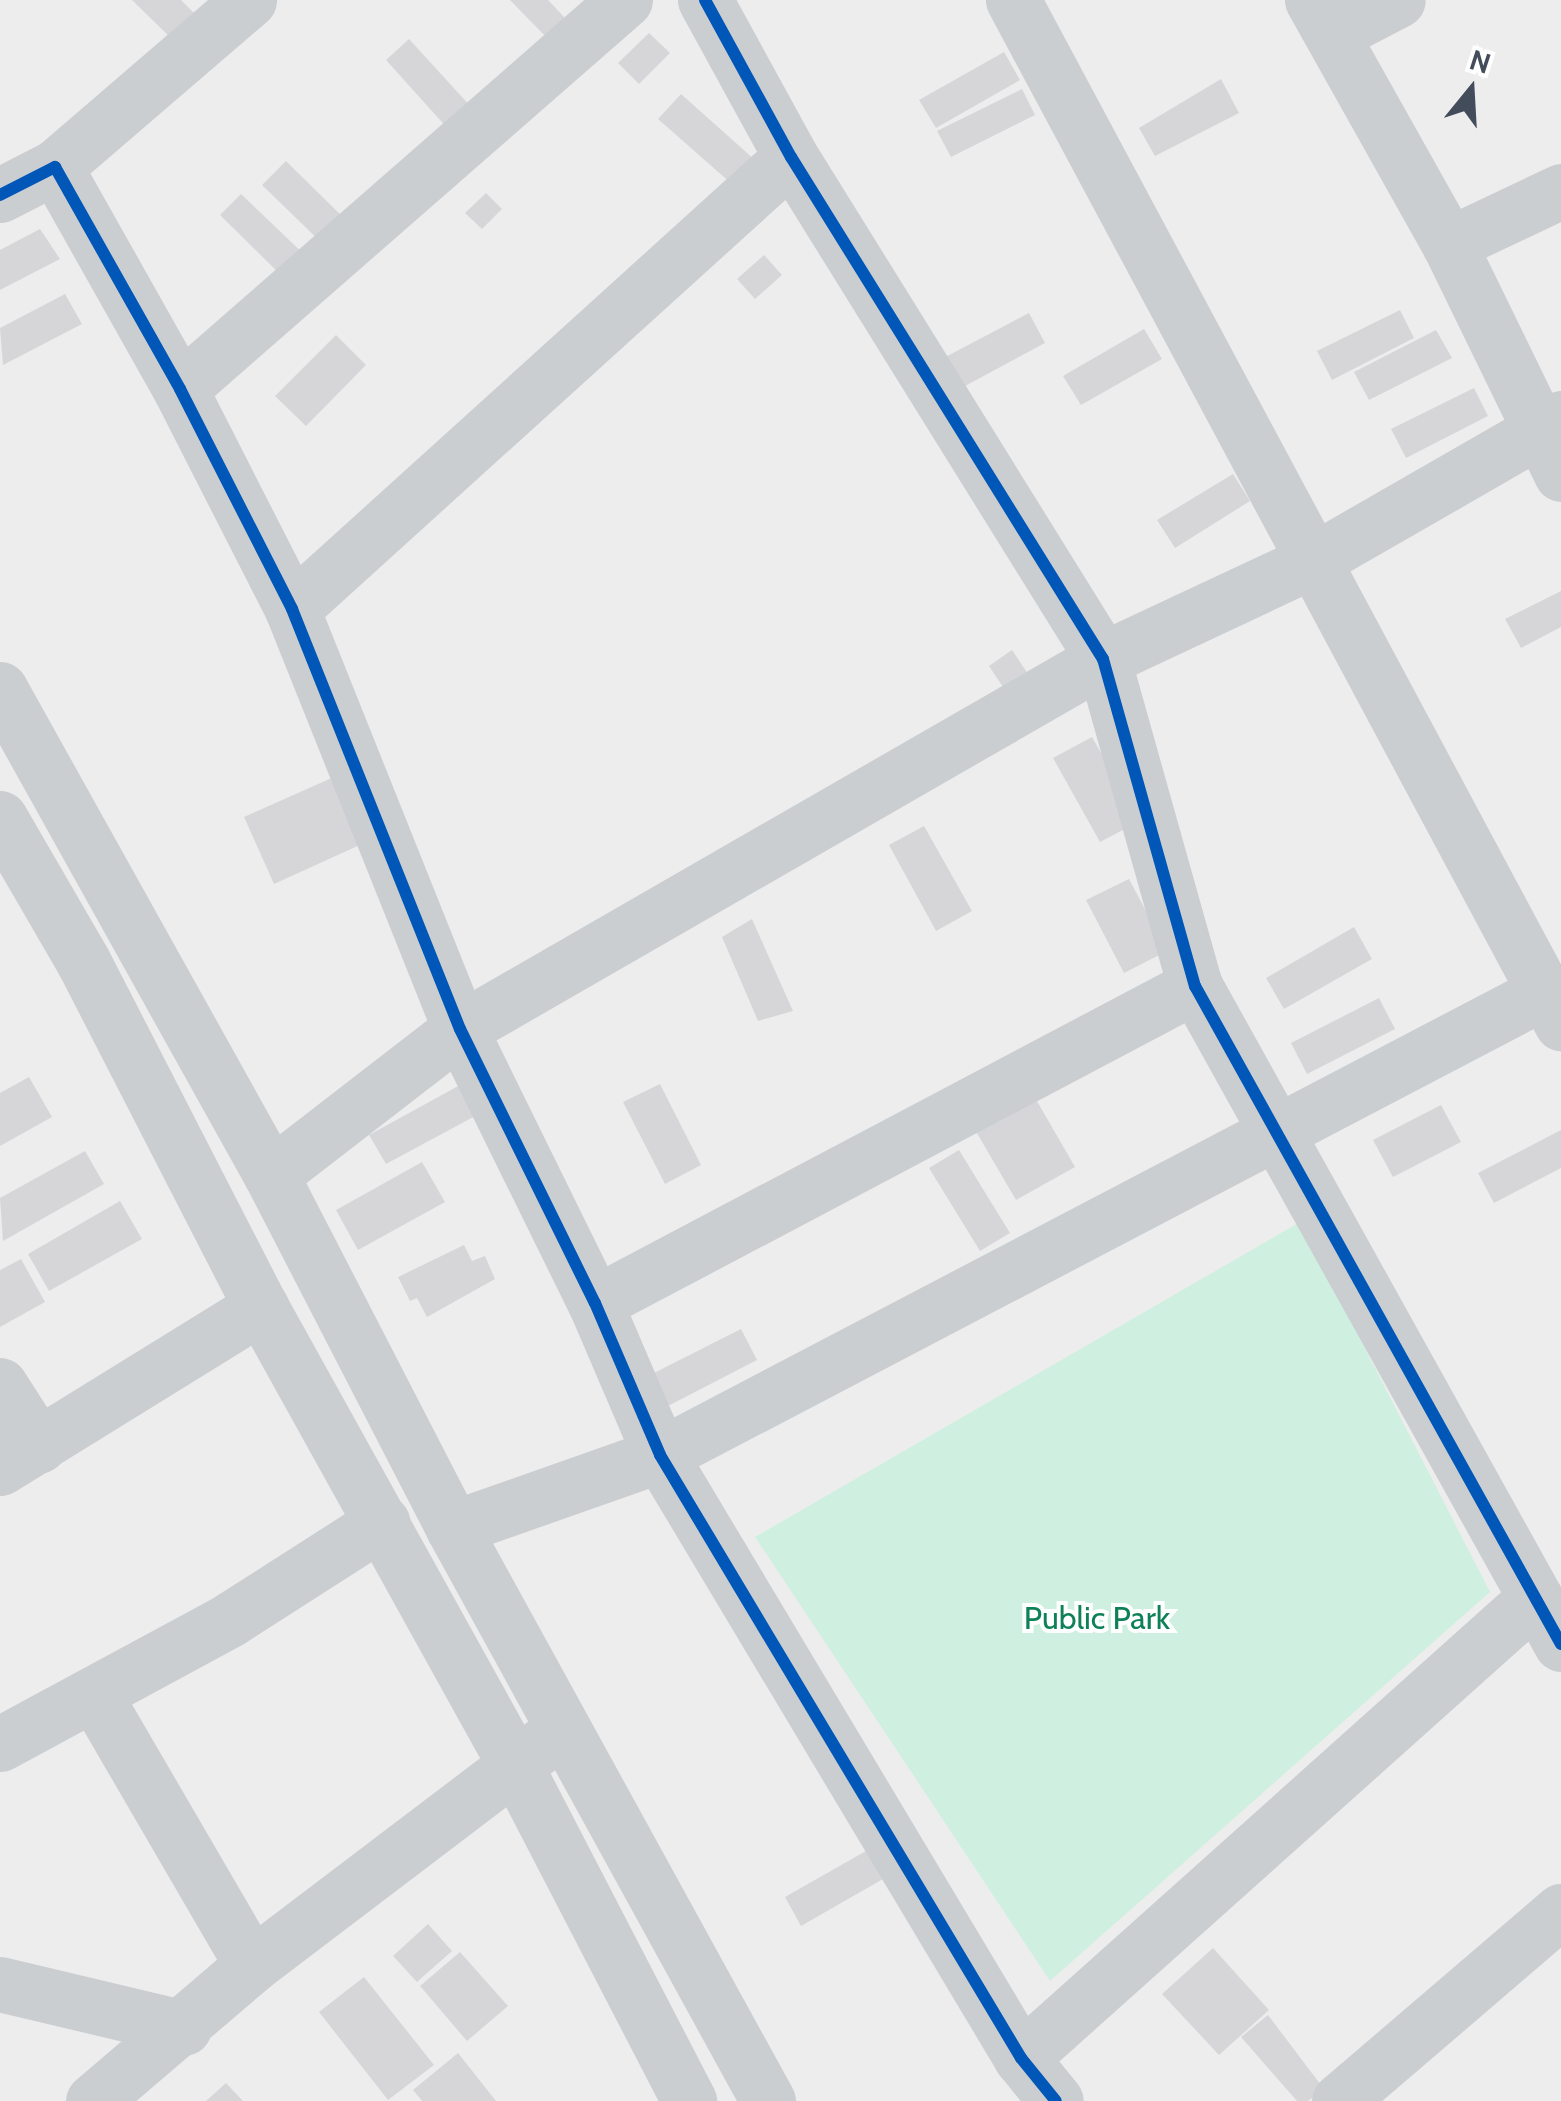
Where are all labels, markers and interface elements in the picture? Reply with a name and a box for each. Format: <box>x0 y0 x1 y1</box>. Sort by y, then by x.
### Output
north arrow <box>1421 40 1521 140</box>
text: N <box>1466 42 1495 81</box>
park label: Public Park <box>1024 1599 1170 1637</box>

